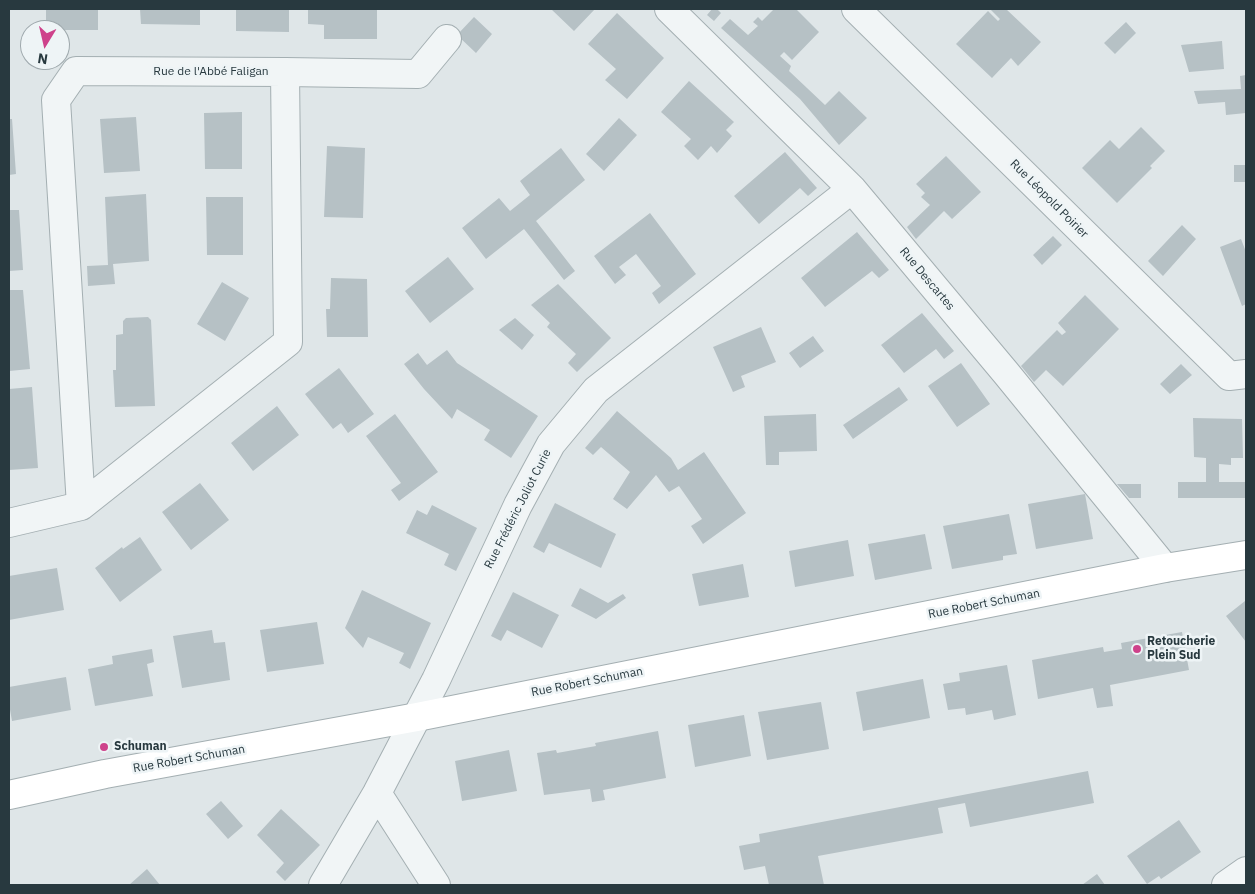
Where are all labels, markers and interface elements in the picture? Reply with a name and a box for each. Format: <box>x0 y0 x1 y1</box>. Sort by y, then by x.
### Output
north arrow <box>20 20 70 70</box>
text: N <box>36 49 49 69</box>
street label: Rue de l'Abbé Faligan <box>153 65 269 79</box>
street label: Rue Léopold Poirier <box>1007 157 1091 241</box>
street label: Rue Descartes <box>896 245 958 313</box>
street label: Rue Frédéric Joliot Curie <box>482 447 554 571</box>
street label: Rue Robert Schuman <box>927 586 1041 622</box>
place label: Retoucherie Plein Sud <box>1147 635 1215 663</box>
marker: Retoucherie Plein Sud <box>1131 643 1143 655</box>
street label: Rue Robert Schuman <box>530 664 644 700</box>
place label: Schuman <box>114 740 167 754</box>
marker: Schuman <box>98 741 110 753</box>
street label: Rue Robert Schuman <box>132 742 246 776</box>

